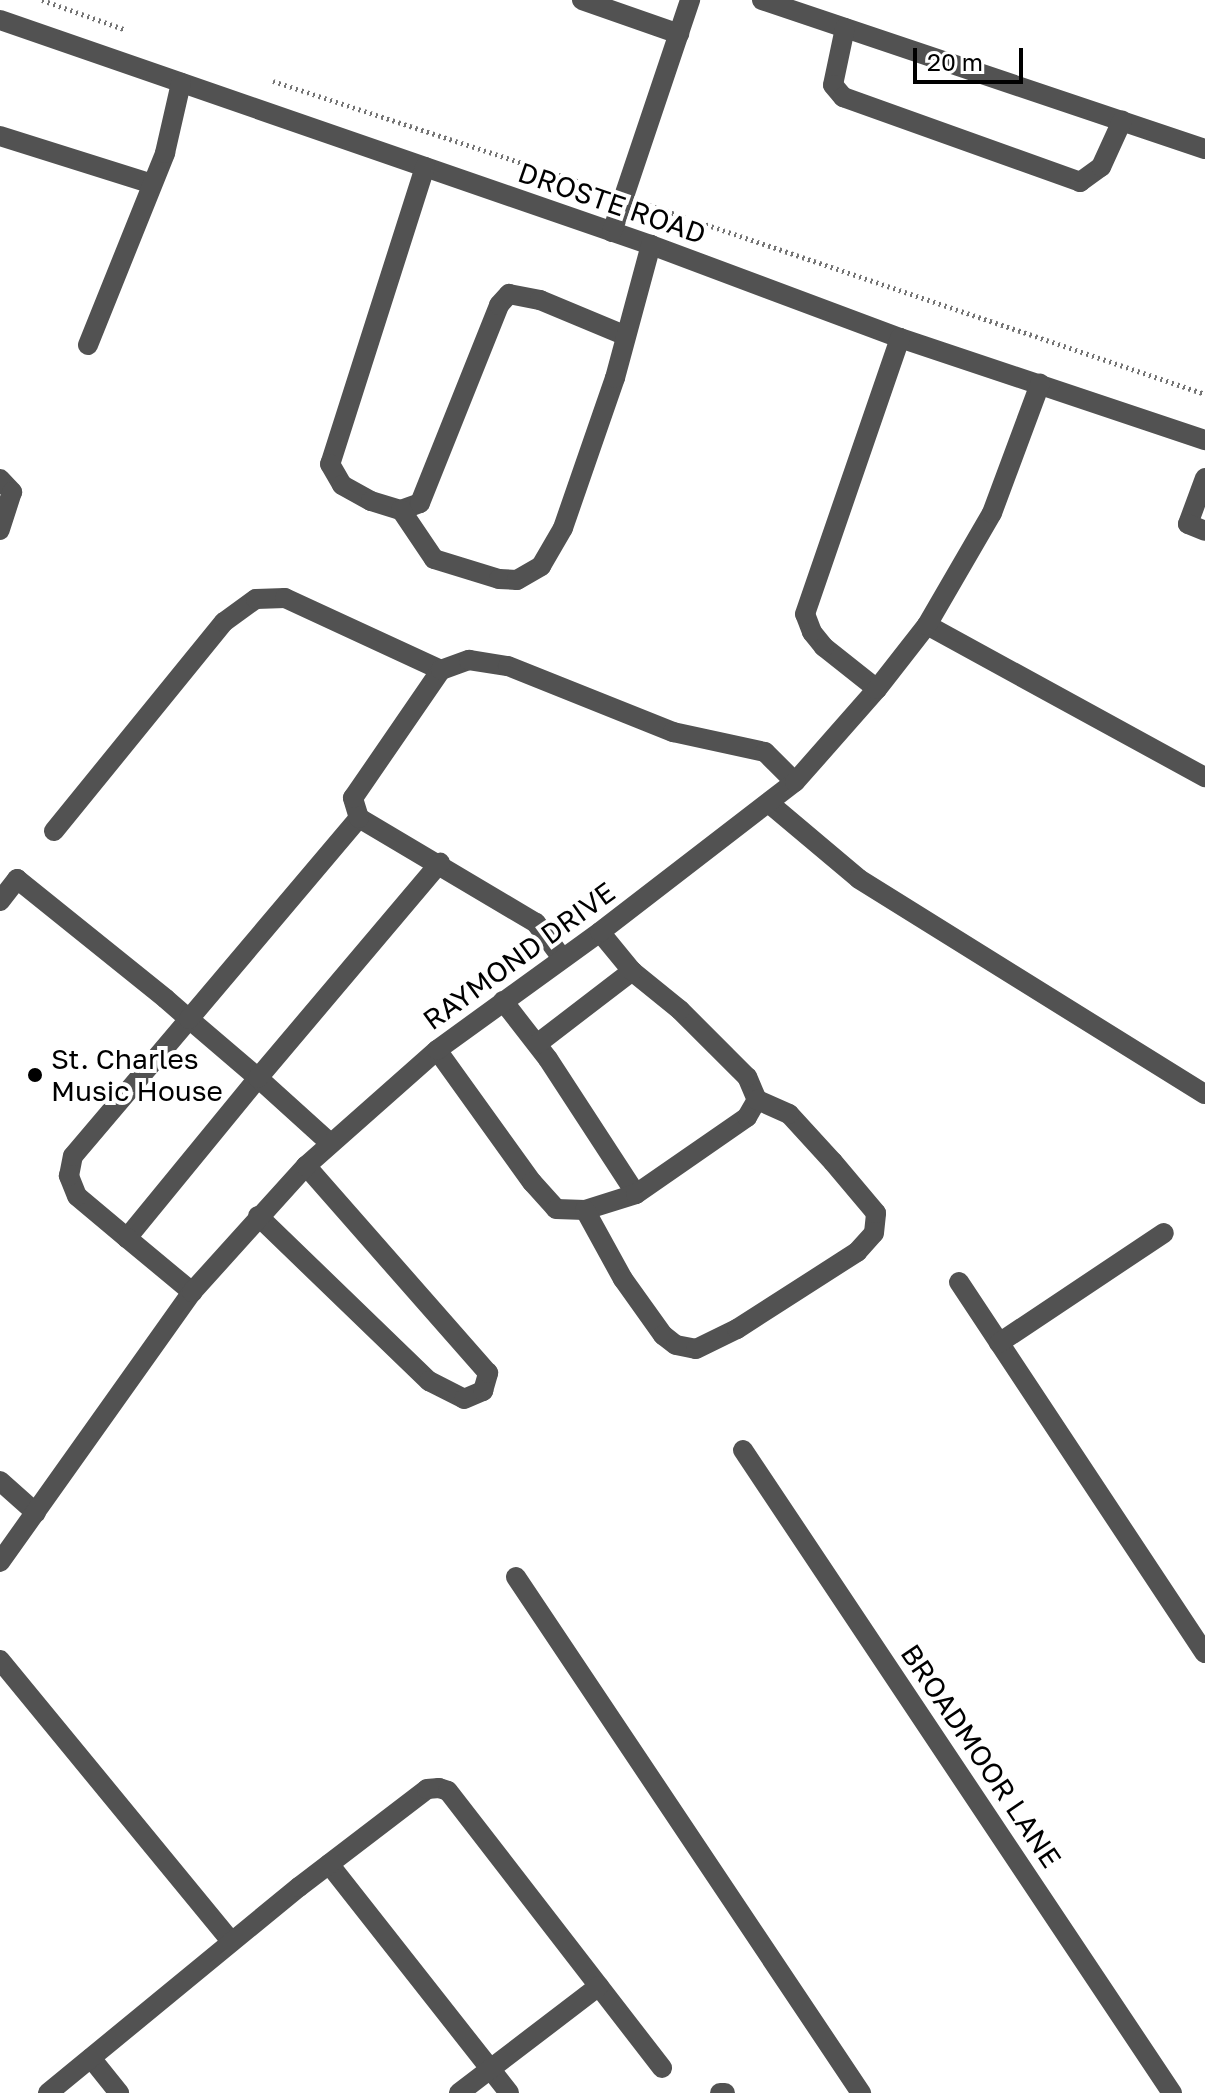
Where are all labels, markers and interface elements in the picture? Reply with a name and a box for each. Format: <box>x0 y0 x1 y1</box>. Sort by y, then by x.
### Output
scale bar <box>917 32 1027 82</box>
text: 20 m <box>927 47 983 76</box>
street label: DROSTE ROAD <box>514 155 710 251</box>
street label: RAYMOND DRIVE <box>417 875 621 1037</box>
place label: St. Charles Music House <box>51 1042 223 1108</box>
marker: St. Charles Music House <box>26 1066 44 1084</box>
street label: BROADMOOR LANE <box>894 1638 1068 1874</box>

